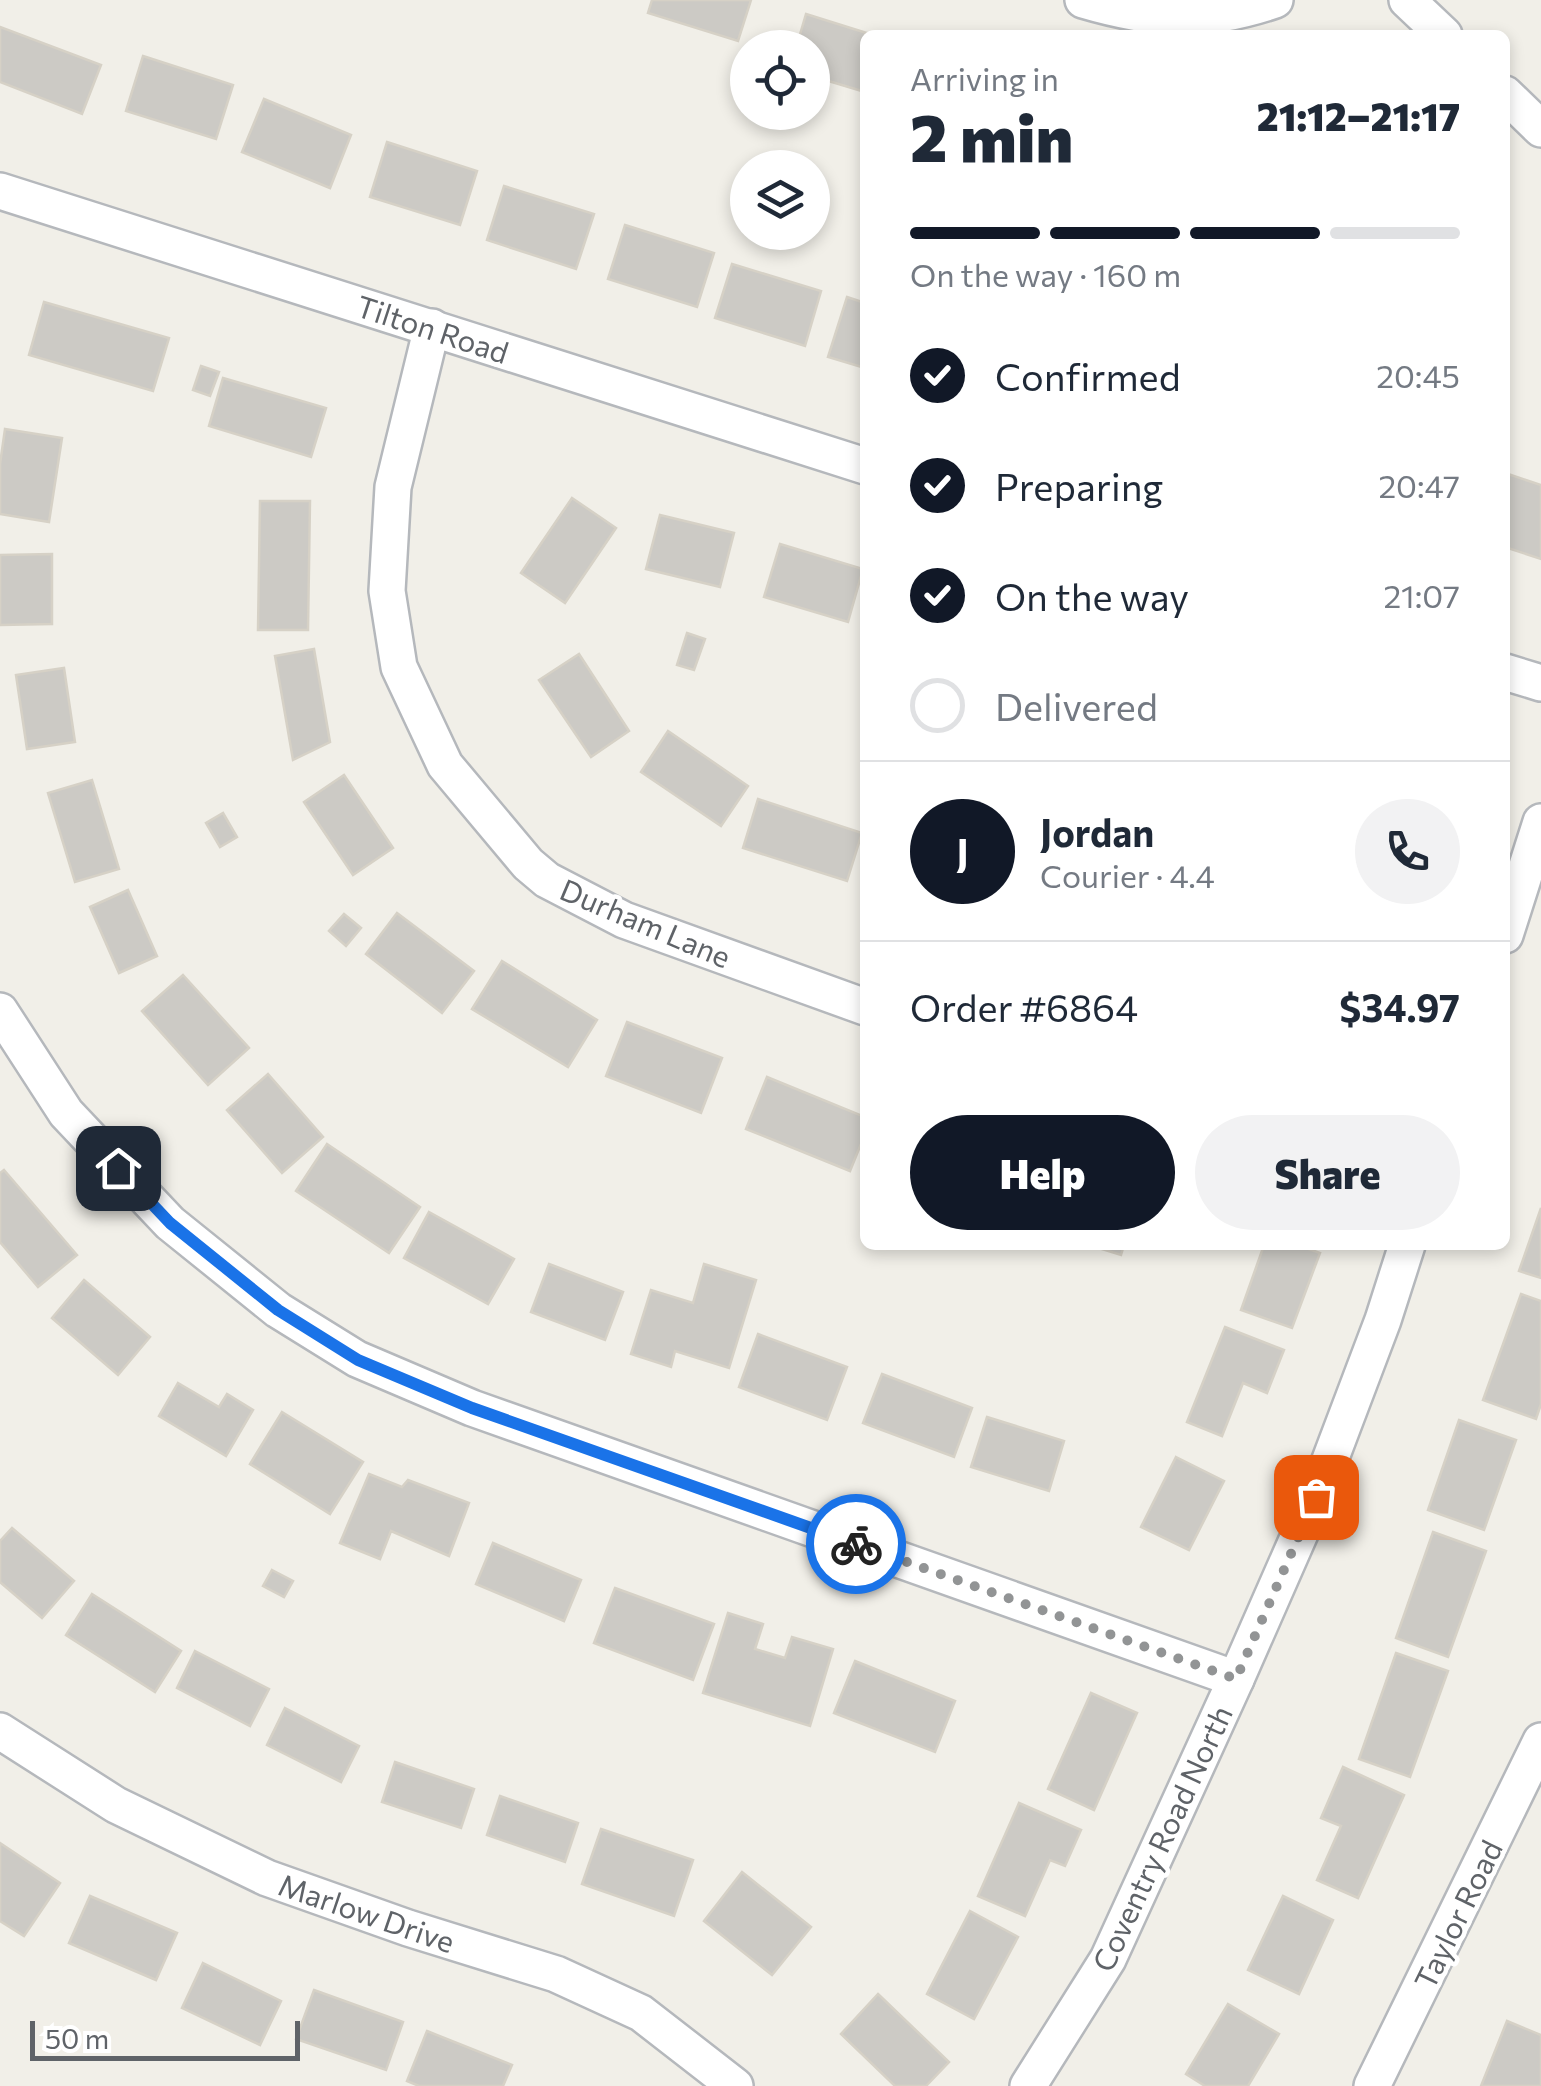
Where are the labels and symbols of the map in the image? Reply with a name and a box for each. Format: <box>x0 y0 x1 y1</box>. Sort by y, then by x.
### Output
street label: Tilton Road <box>352 286 514 370</box>
street label: Durham Lane <box>555 870 737 974</box>
pin <box>76 1126 161 1211</box>
pin <box>1274 1455 1359 1540</box>
courier <box>806 1494 906 1594</box>
street label: Coventry Road North <box>1083 1699 1239 1977</box>
street label: Taylor Road <box>1405 1834 1509 1994</box>
street label: Marlow Drive <box>274 1865 460 1959</box>
scale bar <box>30 2016 300 2060</box>

